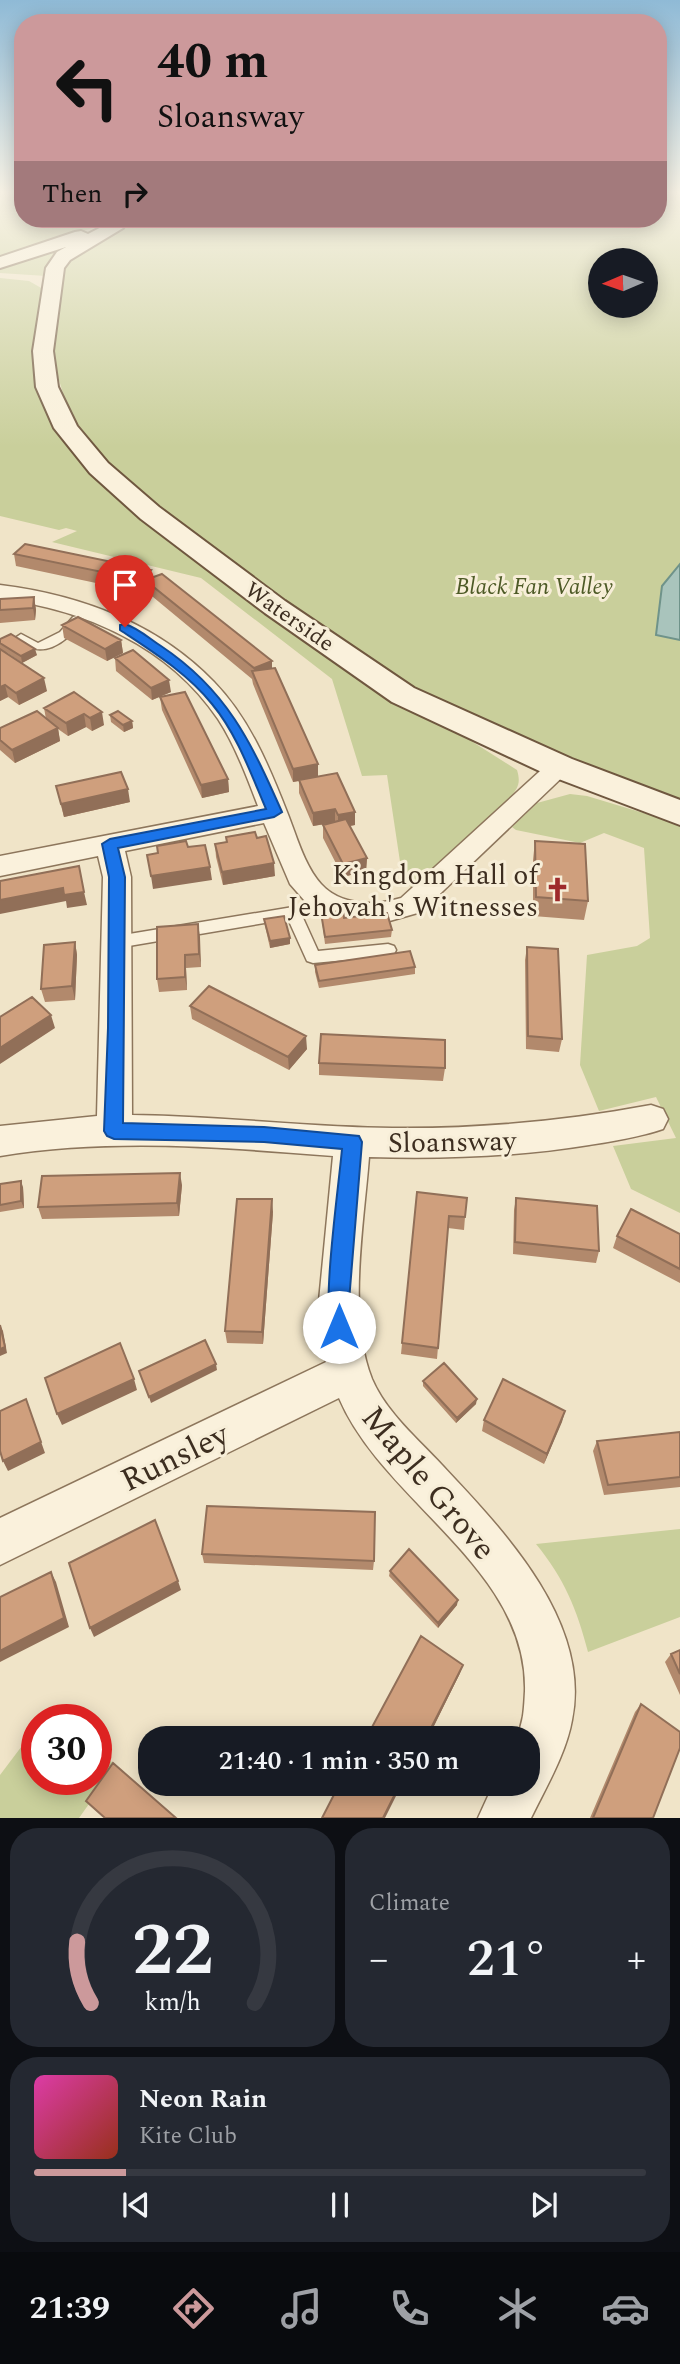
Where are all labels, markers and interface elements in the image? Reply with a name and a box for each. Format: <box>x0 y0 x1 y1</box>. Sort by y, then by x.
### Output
text: 40 m <box>157 25 268 100</box>
icon: left <box>42 42 133 133</box>
text: Sloansway <box>157 93 304 142</box>
text: Then <box>42 174 102 214</box>
icon: right <box>116 175 154 213</box>
north arrow <box>588 248 658 318</box>
map controls <box>588 248 658 318</box>
pin <box>95 555 155 627</box>
icon: arrive <box>106 566 144 604</box>
park label: Black Fan Valley <box>455 570 614 605</box>
street label: Waterside <box>237 573 341 661</box>
place label: Kingdom Hall of Jehovah's Witnesses <box>288 854 540 929</box>
church icon: Kingdom Hall of Jehovah's Witnesses <box>544 876 572 904</box>
street label: Sloansway <box>387 1120 518 1165</box>
position arrow <box>302 1290 376 1364</box>
street label: Maple Grove <box>349 1395 508 1572</box>
street label: Runsley <box>112 1410 239 1506</box>
speed limit sign: 30 <box>21 1704 112 1795</box>
text: 21:40 · 1 min · 350 m <box>219 1741 459 1781</box>
text: Climate <box>369 1886 450 1921</box>
text: 22 <box>132 1897 213 2008</box>
text: 21° <box>467 1920 548 1999</box>
text: − <box>369 1931 388 1989</box>
text: + <box>627 1931 646 1989</box>
text: km/h <box>144 1984 201 2022</box>
text: Neon Rain <box>139 2079 267 2119</box>
text: Kite Club <box>139 2119 237 2154</box>
icon: previous <box>117 2186 155 2224</box>
icon: pause <box>321 2186 359 2224</box>
icon: next <box>525 2186 563 2224</box>
text: 21:39 <box>30 2284 110 2333</box>
icon: directions <box>169 2284 218 2333</box>
icon: music <box>277 2284 326 2333</box>
icon: phone <box>385 2284 434 2333</box>
icon: climate <box>493 2284 542 2333</box>
icon: car <box>601 2284 650 2333</box>

